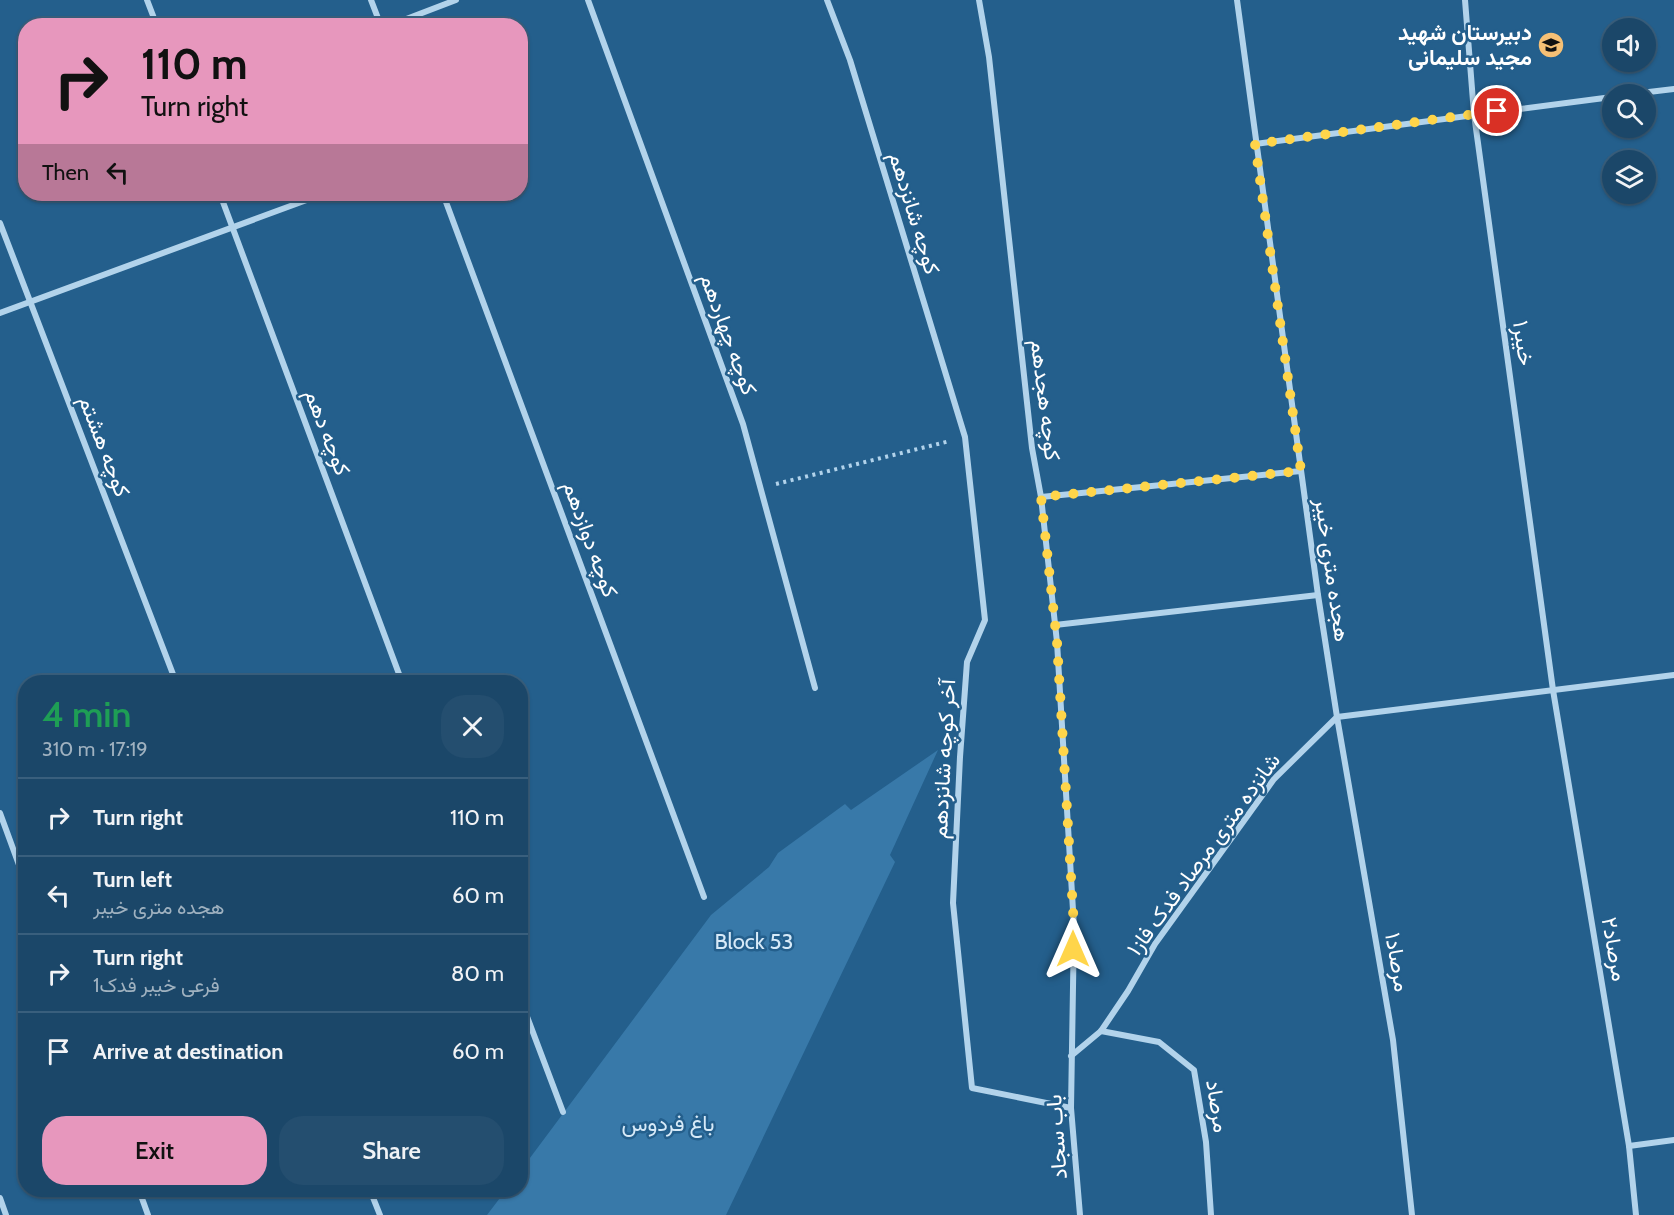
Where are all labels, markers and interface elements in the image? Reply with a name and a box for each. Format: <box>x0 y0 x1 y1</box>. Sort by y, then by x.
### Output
map controls <box>1602 18 1656 204</box>
button: sound <box>1602 18 1656 72</box>
place label: دبیرستان شهید مجید سلیمانی <box>1398 19 1532 71</box>
school or university icon: دبیرستان شهید مجید سلیمانی <box>1536 30 1566 60</box>
text: 110 m <box>141 38 248 90</box>
icon: right <box>42 42 120 120</box>
button: search <box>1602 84 1656 138</box>
pin <box>1471 85 1522 136</box>
text: Turn right <box>141 90 248 123</box>
icon: arrive <box>1480 94 1513 127</box>
street label: کوچه شانزدهم <box>882 149 946 278</box>
button: layers <box>1602 150 1656 204</box>
icon: left <box>101 156 134 189</box>
text: Then <box>42 159 89 186</box>
street label: کوچه چهاردهم <box>693 270 763 399</box>
street label: خیبر۱ <box>1507 319 1540 367</box>
street label: کوچه هجدهم <box>1024 338 1066 463</box>
street label: کوچه دهم <box>298 385 356 480</box>
street label: کوچه هشتم <box>72 392 136 501</box>
street label: کوچه دوازدهم <box>556 477 624 601</box>
street label: هجده متری خیبر <box>1309 496 1356 644</box>
street label: آخر کوچه شانزدهم <box>926 677 962 840</box>
text: 4 min <box>42 692 132 736</box>
button: close <box>441 695 504 758</box>
text: 310 m · 17:19 <box>42 737 148 761</box>
street label: شانزده متری مرصاد فدک فاز۱ <box>1121 748 1286 961</box>
icon: right <box>42 801 75 834</box>
text: Turn right <box>93 804 183 831</box>
text: 110 m <box>450 804 504 831</box>
text: Turn left <box>93 866 172 893</box>
icon: left <box>42 879 75 912</box>
text: 60 m <box>452 882 504 909</box>
text: هجده متری خیبر <box>93 895 224 919</box>
street label: مرصاد۲ <box>1596 915 1633 983</box>
position arrow <box>1041 917 1105 981</box>
park label: Block 53 <box>715 928 793 955</box>
street label: مرصاد۱ <box>1379 930 1416 994</box>
text: Turn right <box>93 944 183 971</box>
icon: right <box>42 957 75 990</box>
text: 80 m <box>451 960 504 987</box>
text: فرعی خیبر فدک1 <box>93 973 220 997</box>
icon: arrive <box>42 1035 75 1068</box>
text: Arrive at destination <box>93 1038 283 1065</box>
text: 60 m <box>452 1038 504 1065</box>
street label: مرصاد <box>1200 1078 1235 1134</box>
street label: باب سجاد <box>1040 1094 1073 1180</box>
park label: باغ فردوس <box>622 1110 714 1138</box>
button: Exit <box>42 1116 267 1185</box>
button: Share <box>279 1116 504 1185</box>

